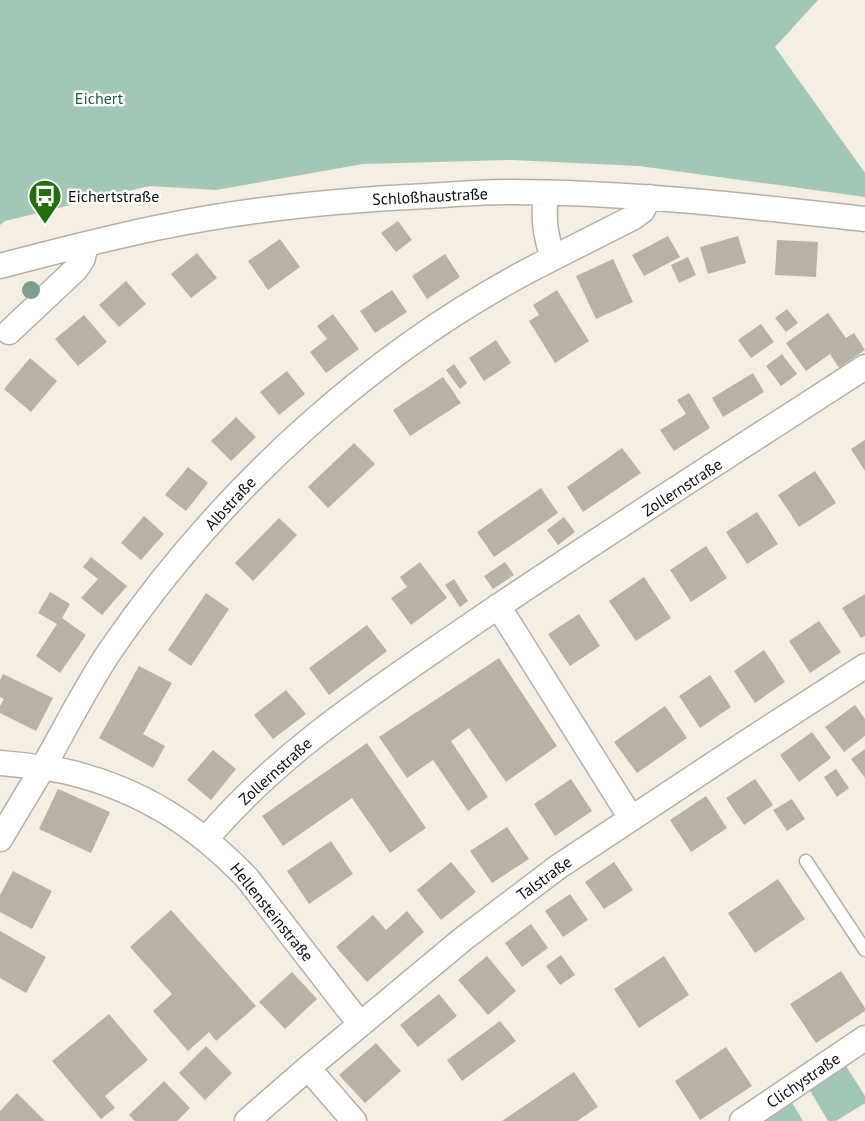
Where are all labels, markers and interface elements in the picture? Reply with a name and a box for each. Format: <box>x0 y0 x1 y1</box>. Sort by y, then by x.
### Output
park label: Eichert <box>75 88 124 108</box>
bus stop icon: Eichertstraße <box>27 178 63 225</box>
street label: Schloßhaustraße <box>372 183 488 209</box>
place label: Eichertstraße <box>68 186 159 206</box>
street label: Zollernstraße <box>638 454 726 520</box>
street label: Albstraße <box>200 472 260 534</box>
street label: Zollernstraße <box>234 733 316 809</box>
street label: Talstraße <box>513 851 575 905</box>
street label: Hellensteinstraße <box>226 859 318 965</box>
street label: Clichystraße <box>762 1048 844 1112</box>

